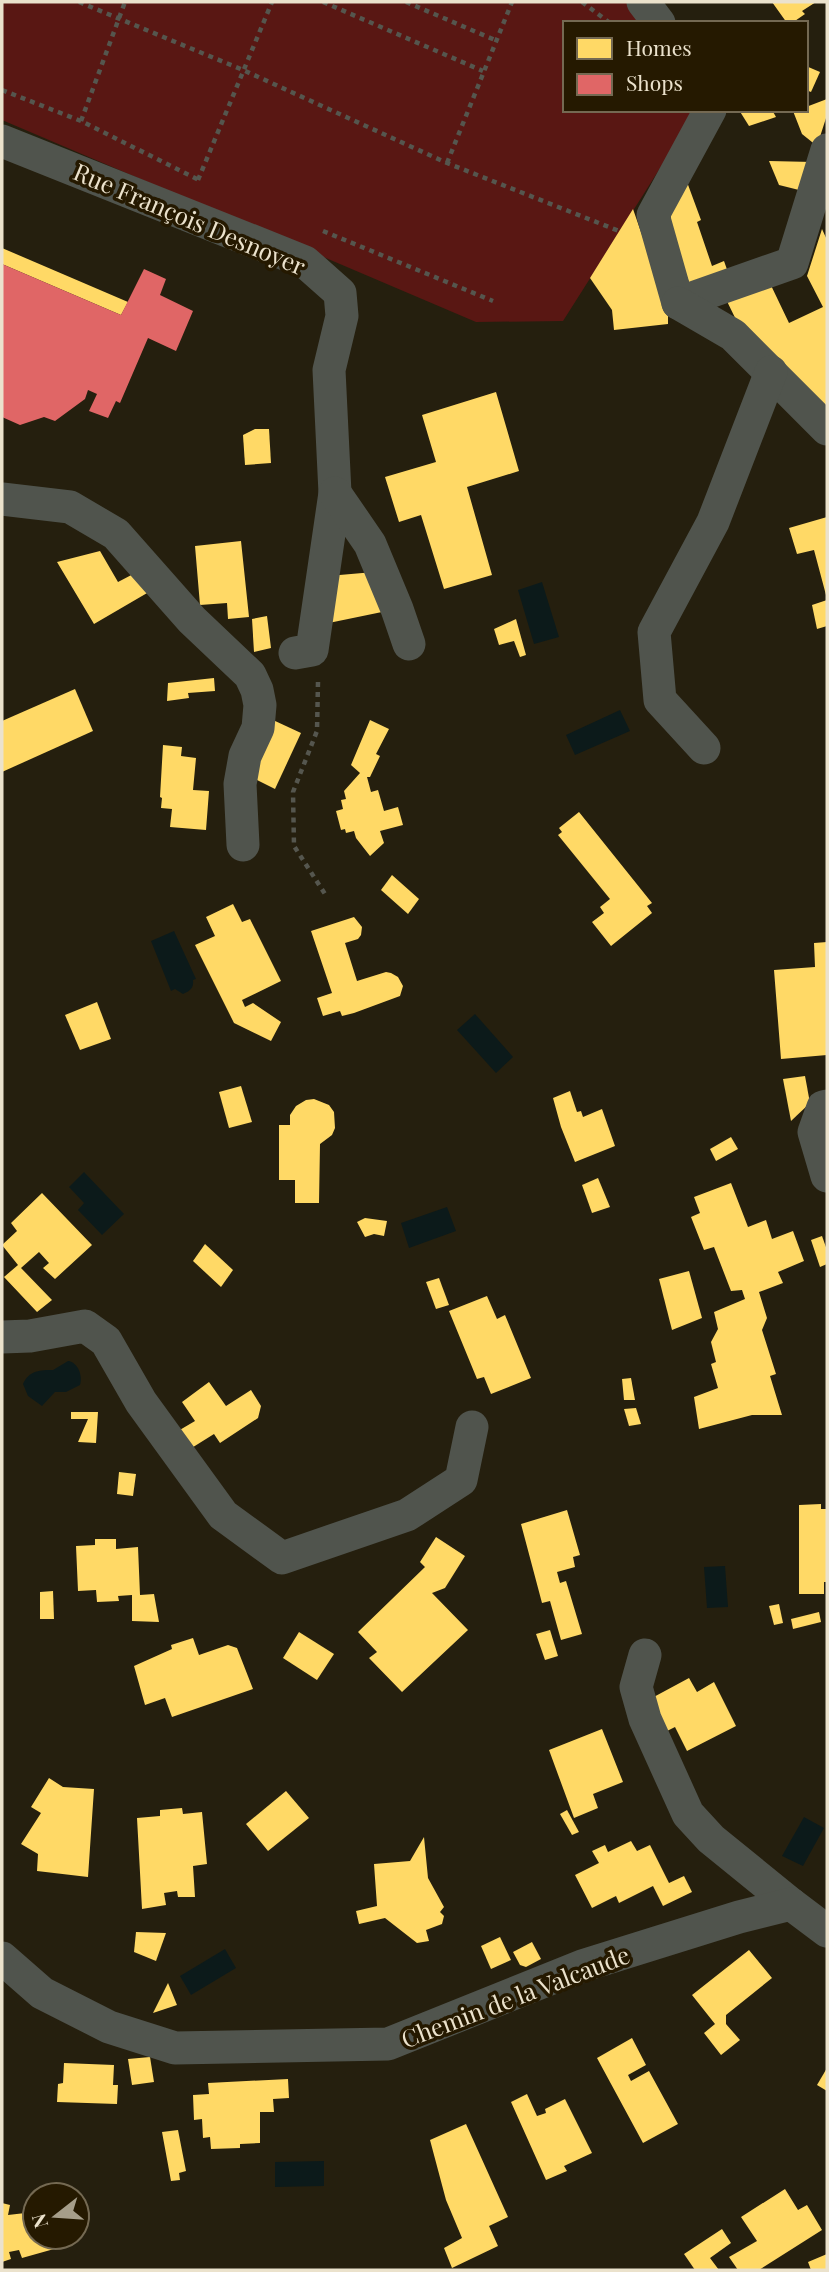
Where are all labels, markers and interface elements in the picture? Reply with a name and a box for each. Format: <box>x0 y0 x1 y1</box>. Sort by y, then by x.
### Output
legend <box>563 21 808 112</box>
text: Homes <box>626 33 692 61</box>
text: Shops <box>626 68 683 96</box>
street label: Rue François Desnoyer <box>69 155 311 281</box>
street label: Chemin de la Valcaude <box>396 1938 634 2054</box>
north arrow <box>21 2181 91 2251</box>
text: N <box>24 2211 53 2232</box>

